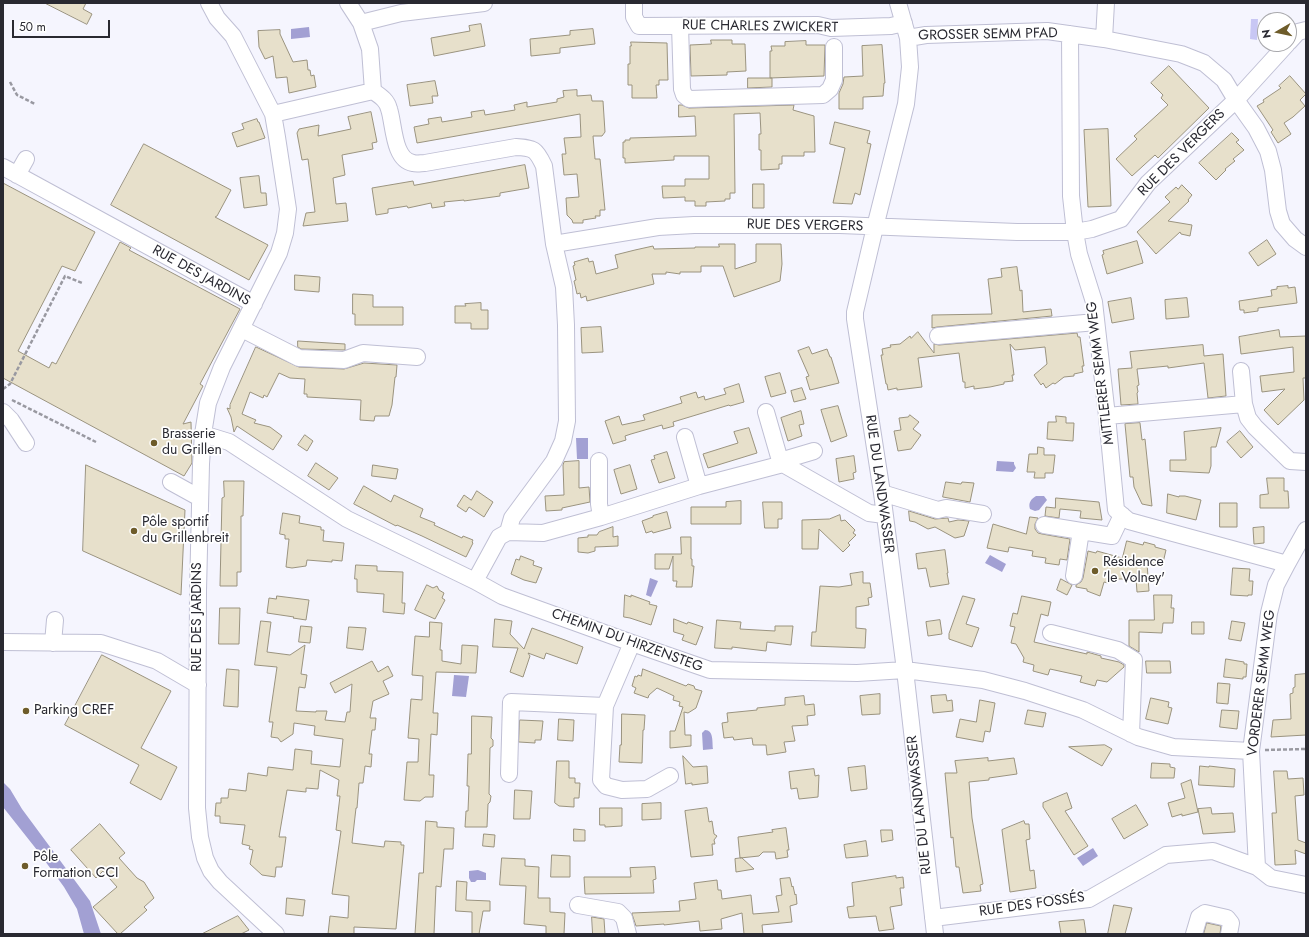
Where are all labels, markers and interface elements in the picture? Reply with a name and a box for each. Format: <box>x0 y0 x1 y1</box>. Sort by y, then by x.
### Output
scale bar <box>14 12 112 38</box>
north arrow <box>1257 12 1297 52</box>
street label: RUE CHARLES ZWICKERT <box>682 17 838 37</box>
text: 50 m <box>19 18 46 36</box>
street label: GROSSER SEMM PFAD <box>918 25 1058 45</box>
text: N <box>1258 28 1275 39</box>
street label: RUE DES VERGERS <box>1135 106 1229 200</box>
street label: RUE DES VERGERS <box>747 217 863 235</box>
street label: RUE DES JARDINS <box>149 242 253 310</box>
street label: MITTLERER SEMM WEG <box>1084 300 1118 446</box>
street label: RUE DU LANDWASSER <box>861 414 897 554</box>
place label: Brasserie du Grillen <box>162 427 222 460</box>
marker: Brasserie du Grillen <box>149 438 159 448</box>
place label: Pôle sportif du Grillenbreit <box>142 515 229 548</box>
marker: Pôle sportif du Grillenbreit <box>129 526 139 536</box>
place label: Résidence 'le Volney' <box>1103 555 1165 588</box>
street label: RUE DES JARDINS <box>190 562 206 672</box>
marker: Résidence 'le Volney' <box>1090 566 1100 576</box>
street label: CHEMIN DU HIRZENSTEG <box>549 606 705 676</box>
street label: VORDERER SEMM WEG <box>1245 609 1279 757</box>
place label: Parking CREF <box>34 703 114 719</box>
marker: Parking CREF <box>21 706 31 716</box>
street label: RUE DU LANDWASSER <box>904 735 936 875</box>
place label: Pôle Formation CCI <box>33 850 118 882</box>
marker: Pôle Formation CCI <box>20 861 30 871</box>
street label: RUE DES FOSSÉS <box>978 889 1086 921</box>

